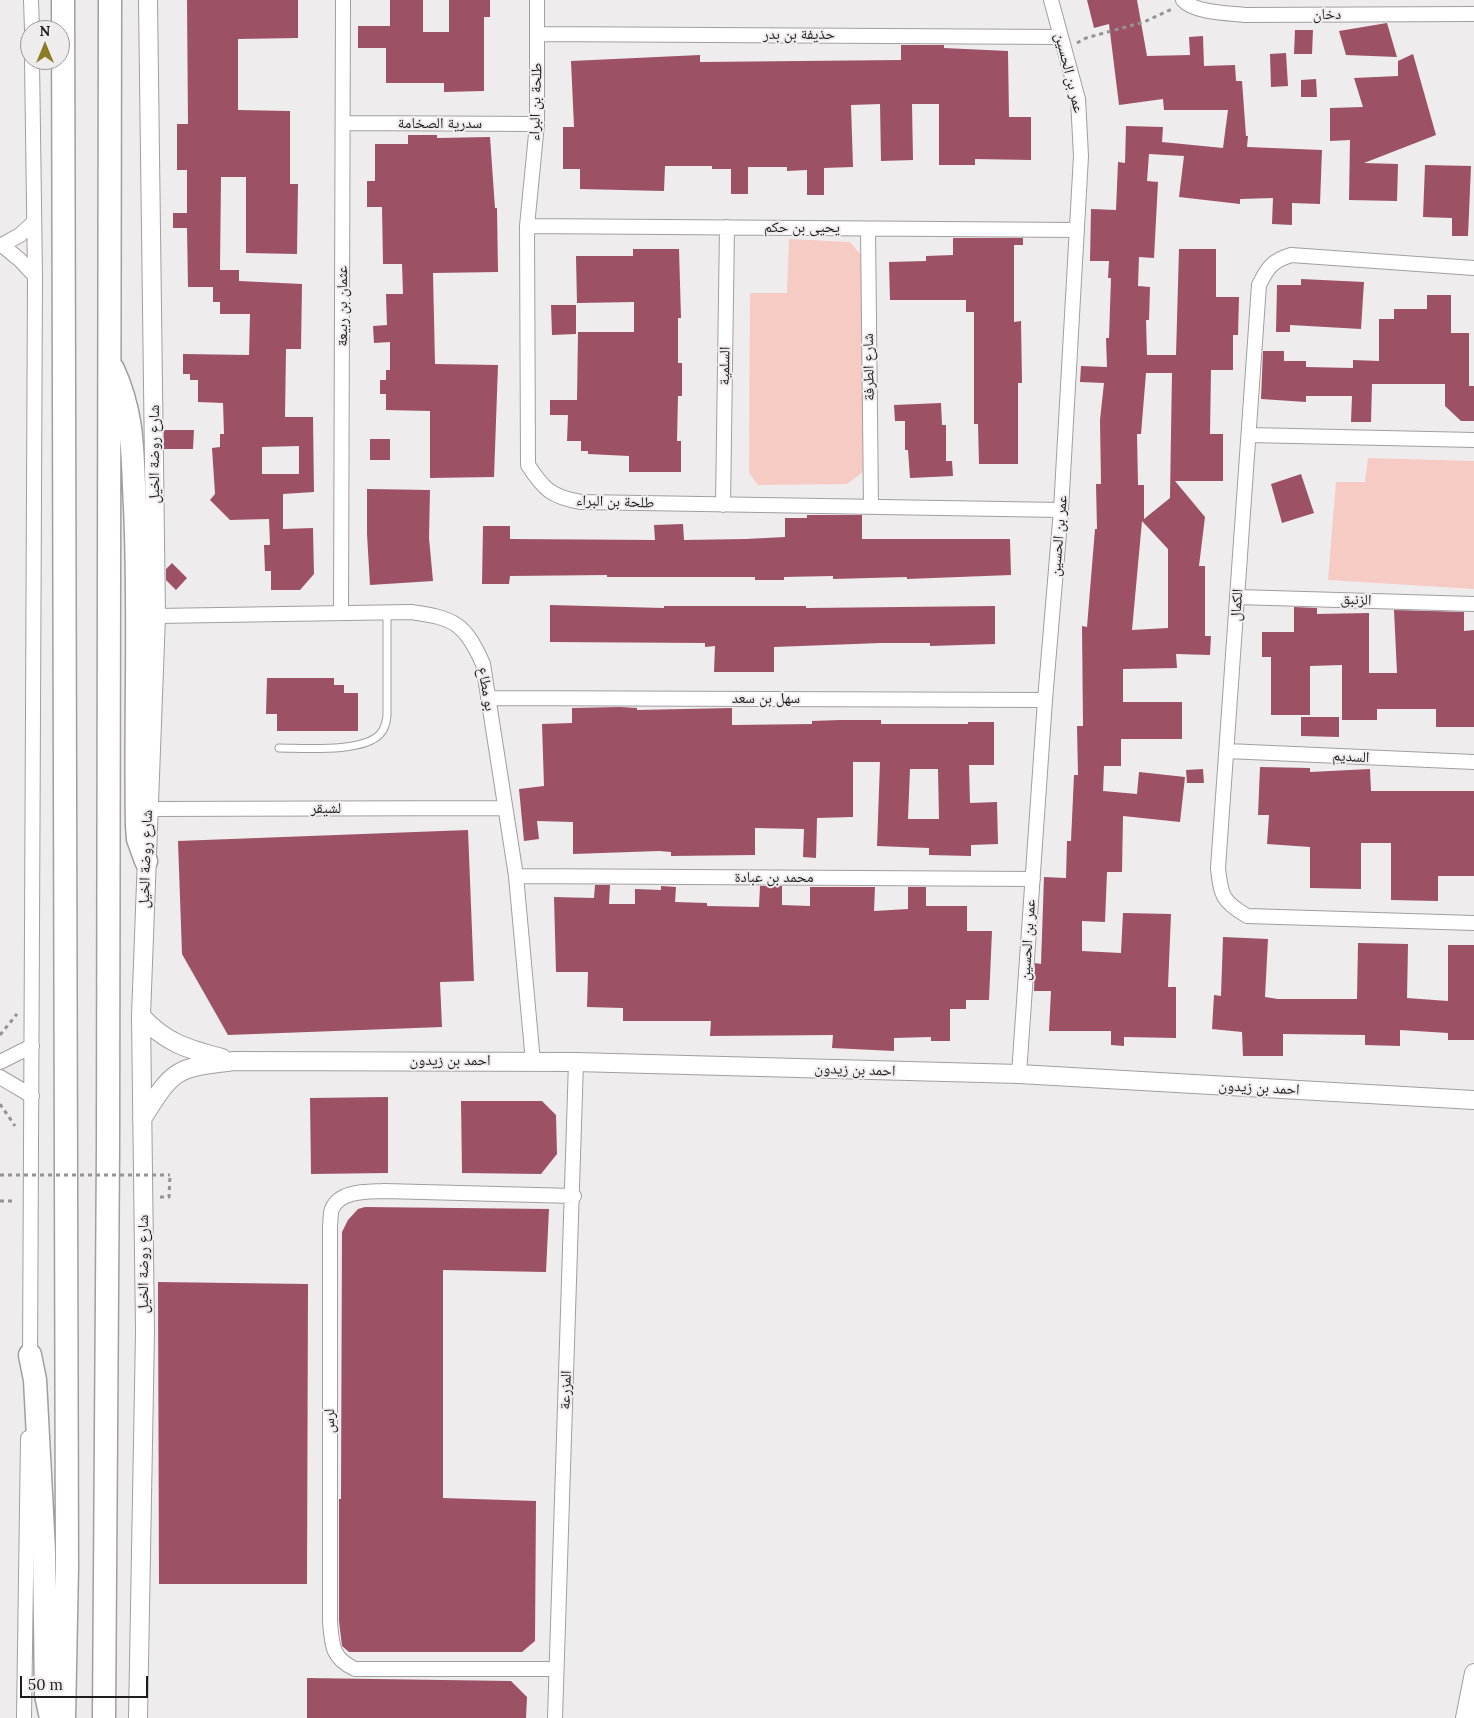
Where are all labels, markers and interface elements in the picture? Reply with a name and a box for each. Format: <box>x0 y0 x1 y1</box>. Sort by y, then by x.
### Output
street label: دخان <box>1313 6 1341 24</box>
north arrow <box>20 20 70 70</box>
text: N <box>40 22 50 40</box>
street label: حذيفة بن بدر <box>763 26 835 44</box>
street label: عمر بن الحسين <box>1050 31 1088 115</box>
street label: طلحة بن البراء <box>526 62 546 142</box>
street label: سدرية الصخامة <box>398 115 482 133</box>
street label: يحيى بن حكم <box>764 219 840 237</box>
street label: عثمان بن ربيعة <box>334 266 352 346</box>
street label: شارع الطرفة <box>859 333 879 401</box>
street label: السلمية <box>716 346 734 386</box>
street label: شارع روضة الخيل <box>146 405 164 503</box>
street label: طلحة بن البراء <box>575 492 655 512</box>
street label: عمر بن الحسين <box>1046 495 1072 577</box>
street label: الكمال <box>1227 588 1247 622</box>
street label: الزنبق <box>1340 590 1372 610</box>
street label: بو مطاع <box>473 666 499 712</box>
street label: سهل بن سعد <box>732 690 800 708</box>
street label: السديم <box>1332 747 1370 767</box>
street label: لشيقر <box>311 800 341 818</box>
street label: شارع روضة الخيل <box>135 809 157 909</box>
street label: محمد بن عبادة <box>734 869 814 887</box>
street label: عمر بن الحسين <box>1016 899 1040 981</box>
street label: احمد بن زيدون <box>409 1052 491 1070</box>
street label: احمد بن زيدون <box>814 1060 896 1080</box>
street label: احمد بن زيدون <box>1218 1077 1300 1099</box>
street label: شارع روضة الخيل <box>135 1215 153 1313</box>
street label: المزرعة <box>556 1370 576 1410</box>
street label: لرس <box>321 1409 339 1433</box>
scale bar <box>22 1666 150 1698</box>
text: 50 m <box>28 1675 63 1694</box>

